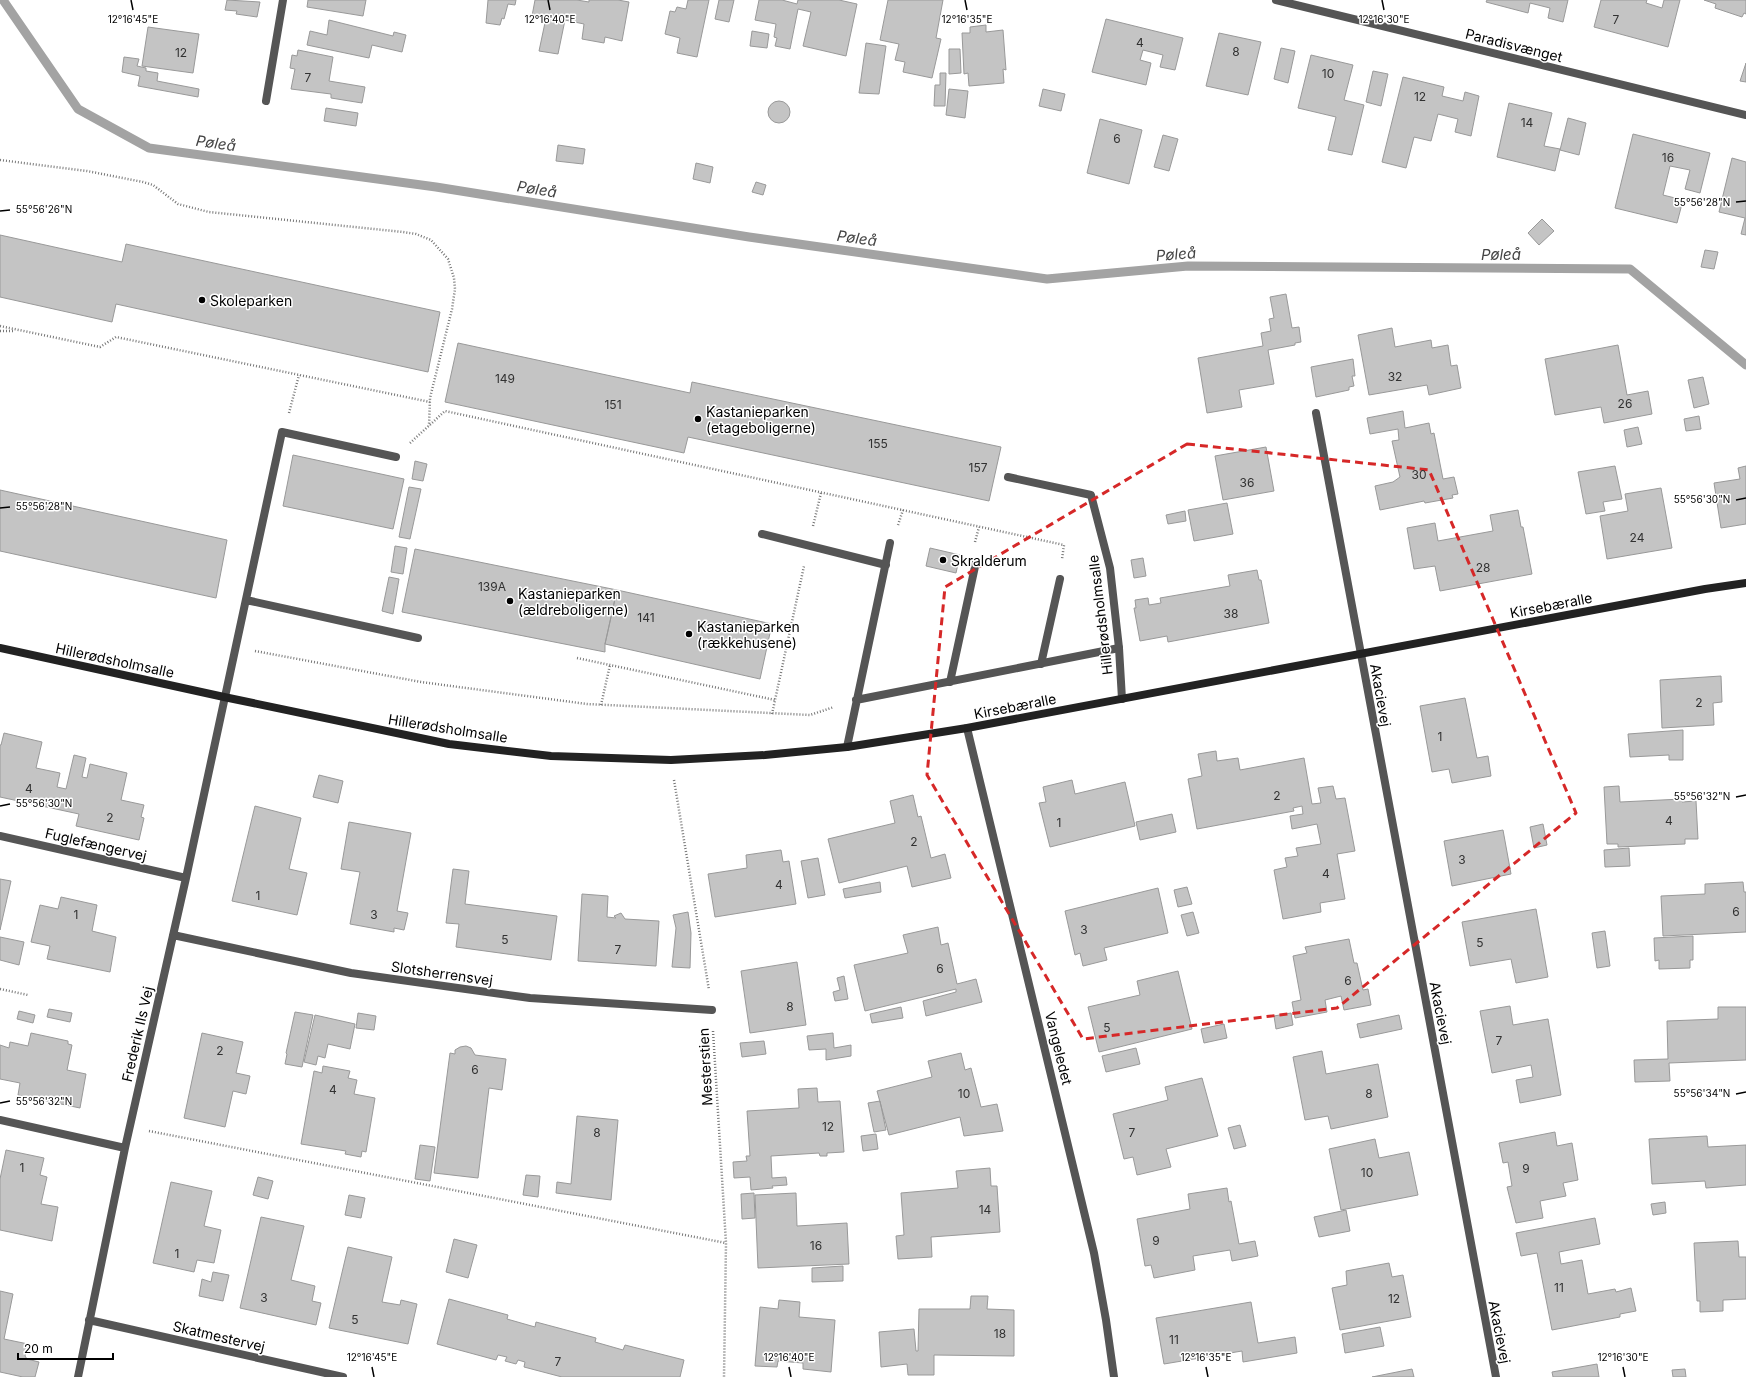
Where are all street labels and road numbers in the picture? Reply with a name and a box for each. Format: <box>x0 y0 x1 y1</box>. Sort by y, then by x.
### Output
street label: Paradisvænget <box>1464 25 1565 65</box>
street label: Hillerødsholmsalle <box>1084 554 1116 676</box>
street label: Kirsebæralle <box>1508 589 1594 621</box>
street label: Hillerødsholmsalle <box>54 639 176 681</box>
street label: Akacievej <box>1367 662 1395 728</box>
street label: Kirsebæralle <box>972 690 1058 722</box>
street label: Hillerødsholmsalle <box>387 710 509 746</box>
street label: Fuglefængervej <box>44 824 148 864</box>
street label: Slotsherrensvej <box>390 957 494 989</box>
street label: Akacievej <box>1427 980 1455 1046</box>
street label: Frederik IIs Vej <box>118 985 156 1083</box>
street label: Vangeledet <box>1042 1010 1076 1087</box>
street label: Mesterstien <box>694 1028 716 1106</box>
street label: Akacievej <box>1486 1299 1514 1365</box>
street label: Skatmestervej <box>171 1317 267 1355</box>

